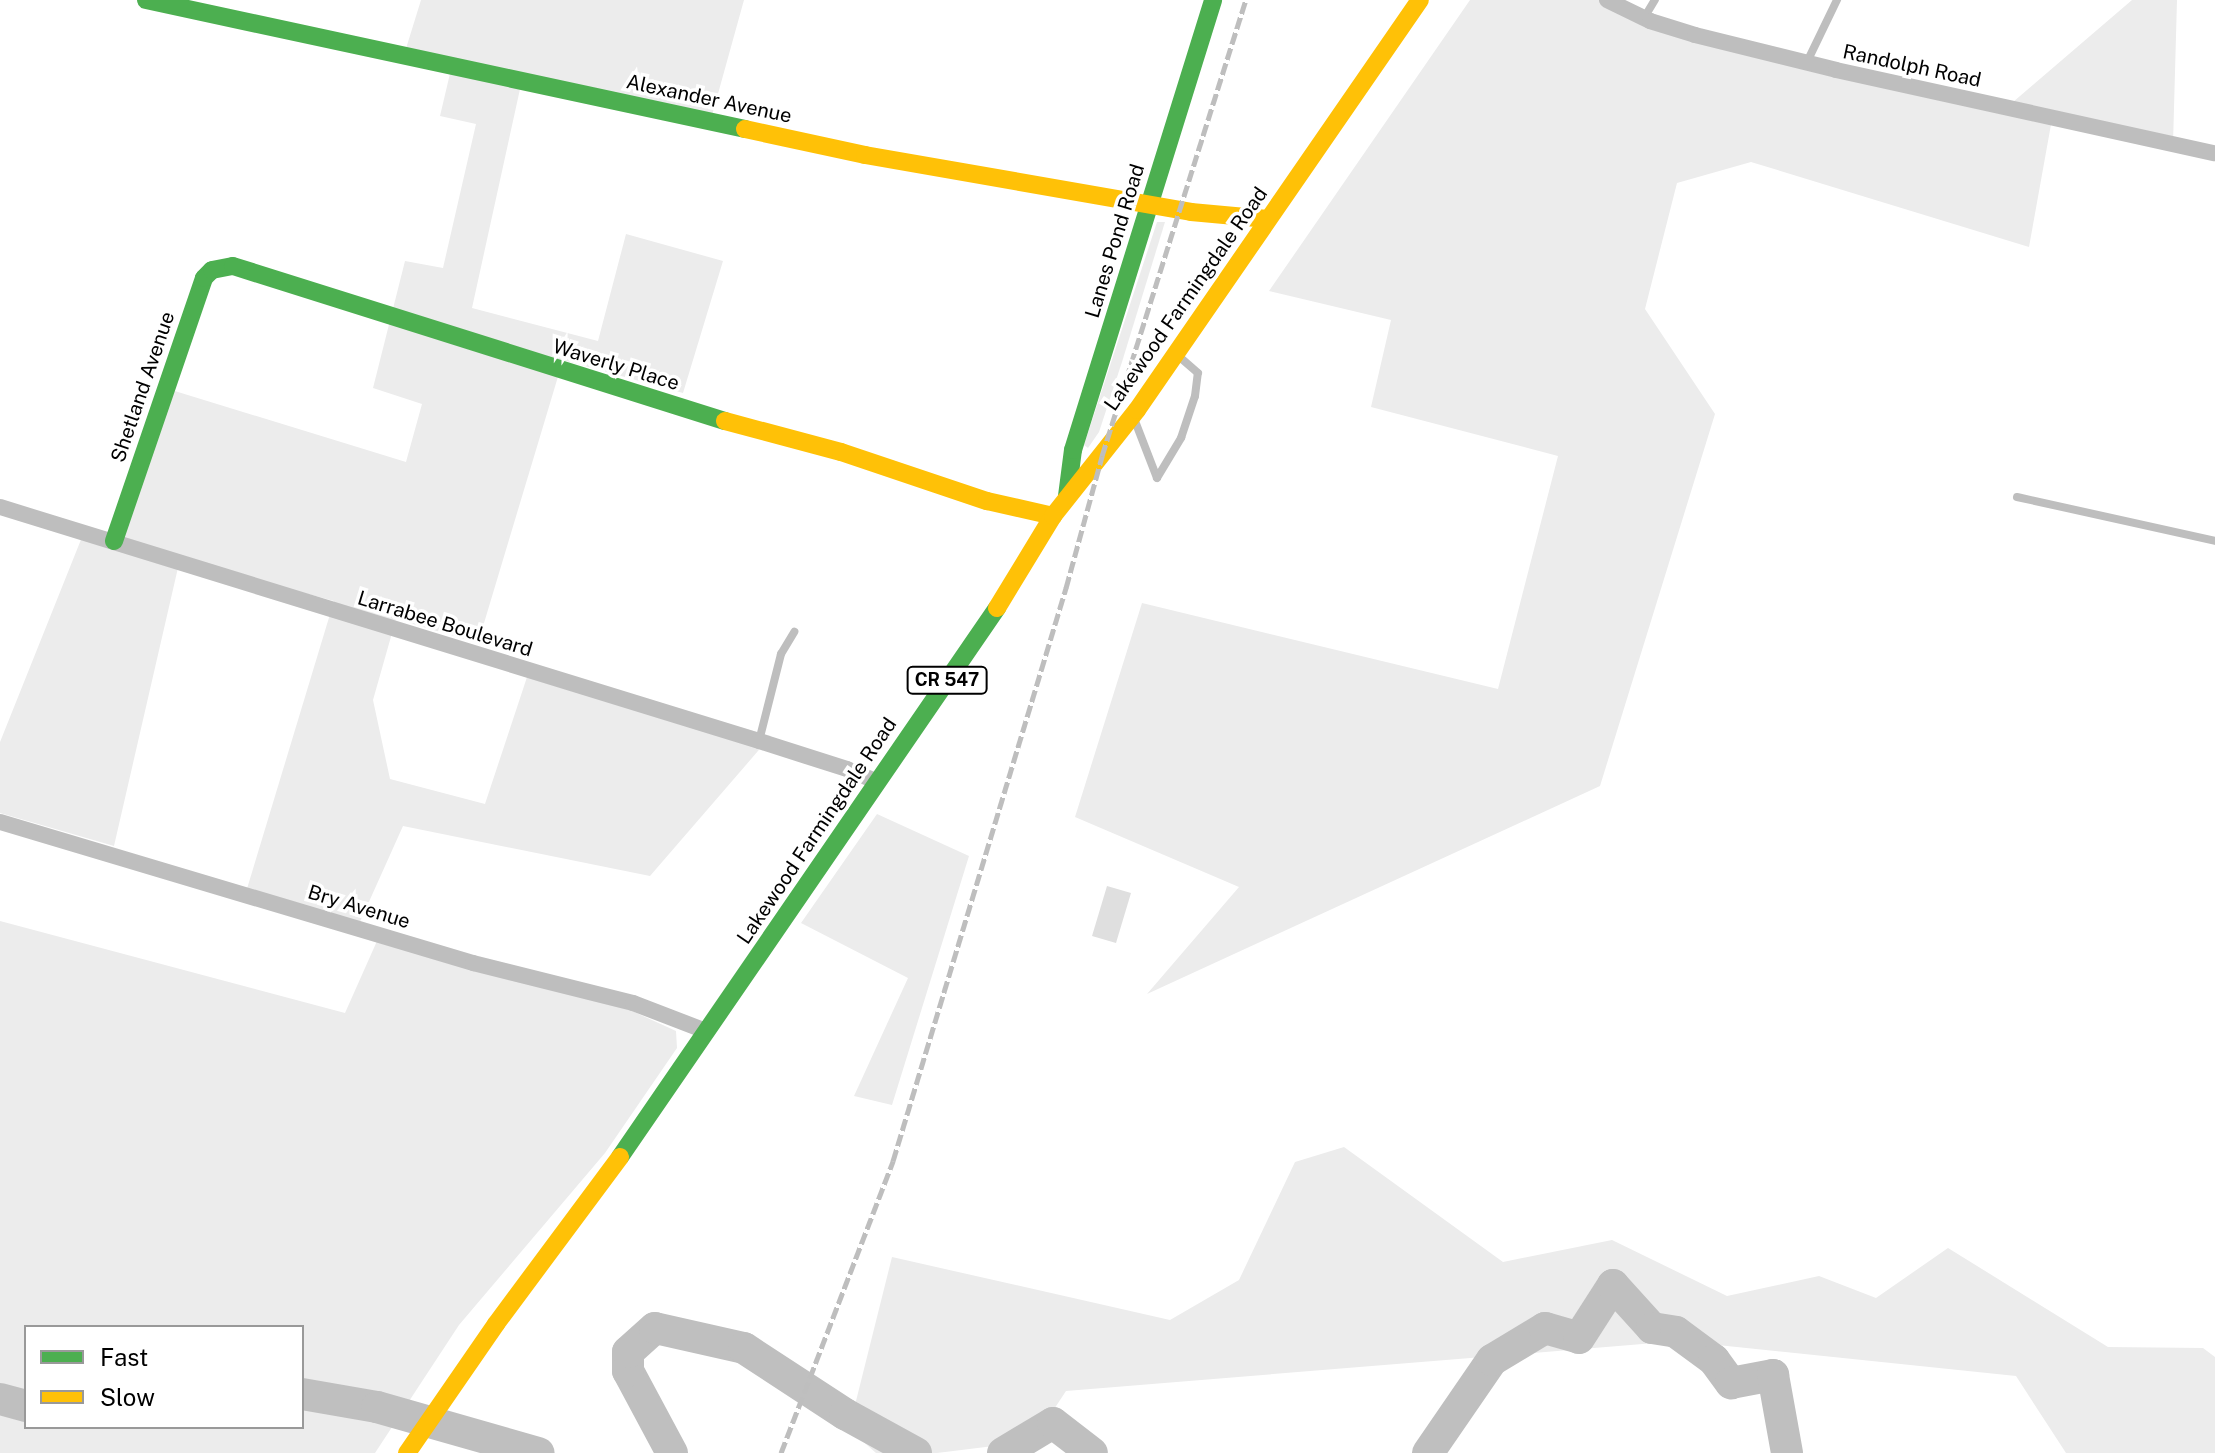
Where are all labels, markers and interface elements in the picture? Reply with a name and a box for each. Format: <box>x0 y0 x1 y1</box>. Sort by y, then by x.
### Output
street label: Randolph Road <box>1841 40 1983 92</box>
street label: Alexander Avenue <box>624 70 794 128</box>
street label: Lanes Pond Road <box>1080 161 1150 321</box>
street label: Lakewood Farmingdale Road <box>1099 182 1273 416</box>
street label: Shetland Avenue <box>106 309 180 465</box>
street label: Waverly Place <box>550 334 682 396</box>
street label: Larrabee Boulevard <box>355 586 535 662</box>
road number: CR 547 <box>905 666 989 694</box>
street label: Lakewood Farmingdale Road <box>732 713 902 949</box>
street label: Bry Avenue <box>305 880 413 934</box>
legend <box>24 1325 304 1429</box>
text: Fast <box>100 1343 148 1371</box>
text: Slow <box>100 1383 155 1411</box>

